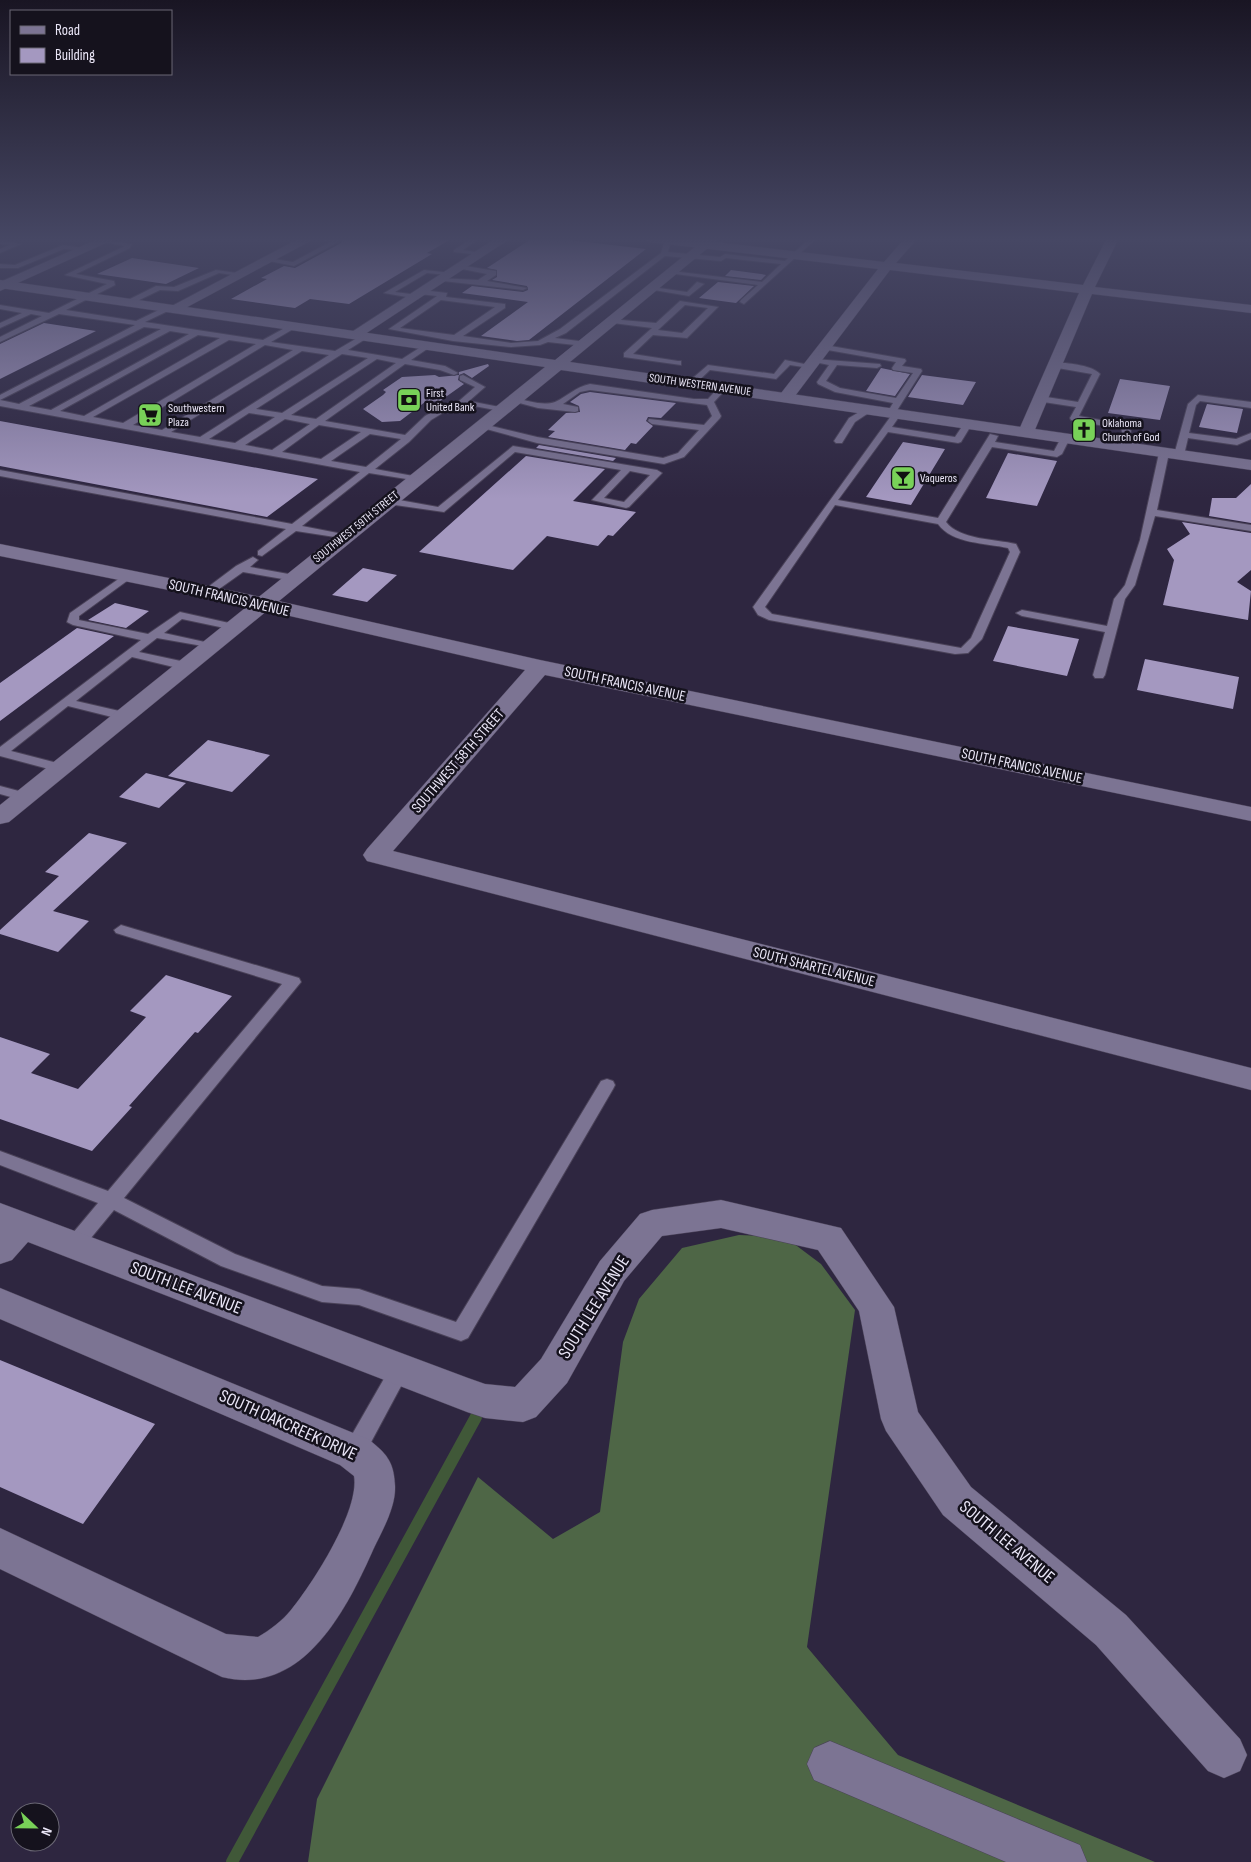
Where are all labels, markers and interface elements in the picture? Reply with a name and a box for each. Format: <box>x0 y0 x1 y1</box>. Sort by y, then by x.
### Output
legend <box>10 10 172 75</box>
text: Road <box>55 21 80 40</box>
text: Building <box>55 46 95 65</box>
street label: SOUTH WESTERN AVENUE <box>648 370 752 400</box>
place label: First United Bank <box>426 386 475 415</box>
bank icon: First United Bank <box>396 387 422 413</box>
place label: Southwestern Plaza <box>168 401 225 430</box>
supermarket icon: Southwestern Plaza <box>137 402 163 428</box>
place label: Oklahoma Church of God <box>1102 416 1159 445</box>
church icon: Oklahoma Church of God <box>1071 417 1097 443</box>
bar icon: Vaqueros <box>890 465 916 491</box>
place label: Vaqueros <box>920 471 957 486</box>
street label: SOUTHWEST 59TH STREET <box>310 488 402 566</box>
street label: SOUTH FRANCIS AVENUE <box>167 575 291 621</box>
street label: SOUTH FRANCIS AVENUE <box>563 662 687 706</box>
street label: SOUTHWEST 58TH STREET <box>407 705 509 817</box>
street label: SOUTH FRANCIS AVENUE <box>960 744 1084 788</box>
street label: SOUTH SHARTEL AVENUE <box>751 943 877 991</box>
street label: SOUTH LEE AVENUE <box>554 1252 634 1362</box>
street label: SOUTH LEE AVENUE <box>127 1257 245 1319</box>
street label: SOUTH OAKCREEK DRIVE <box>216 1385 360 1465</box>
street label: SOUTH LEE AVENUE <box>955 1496 1059 1588</box>
north arrow <box>10 1802 60 1852</box>
text: N <box>37 1825 56 1838</box>

